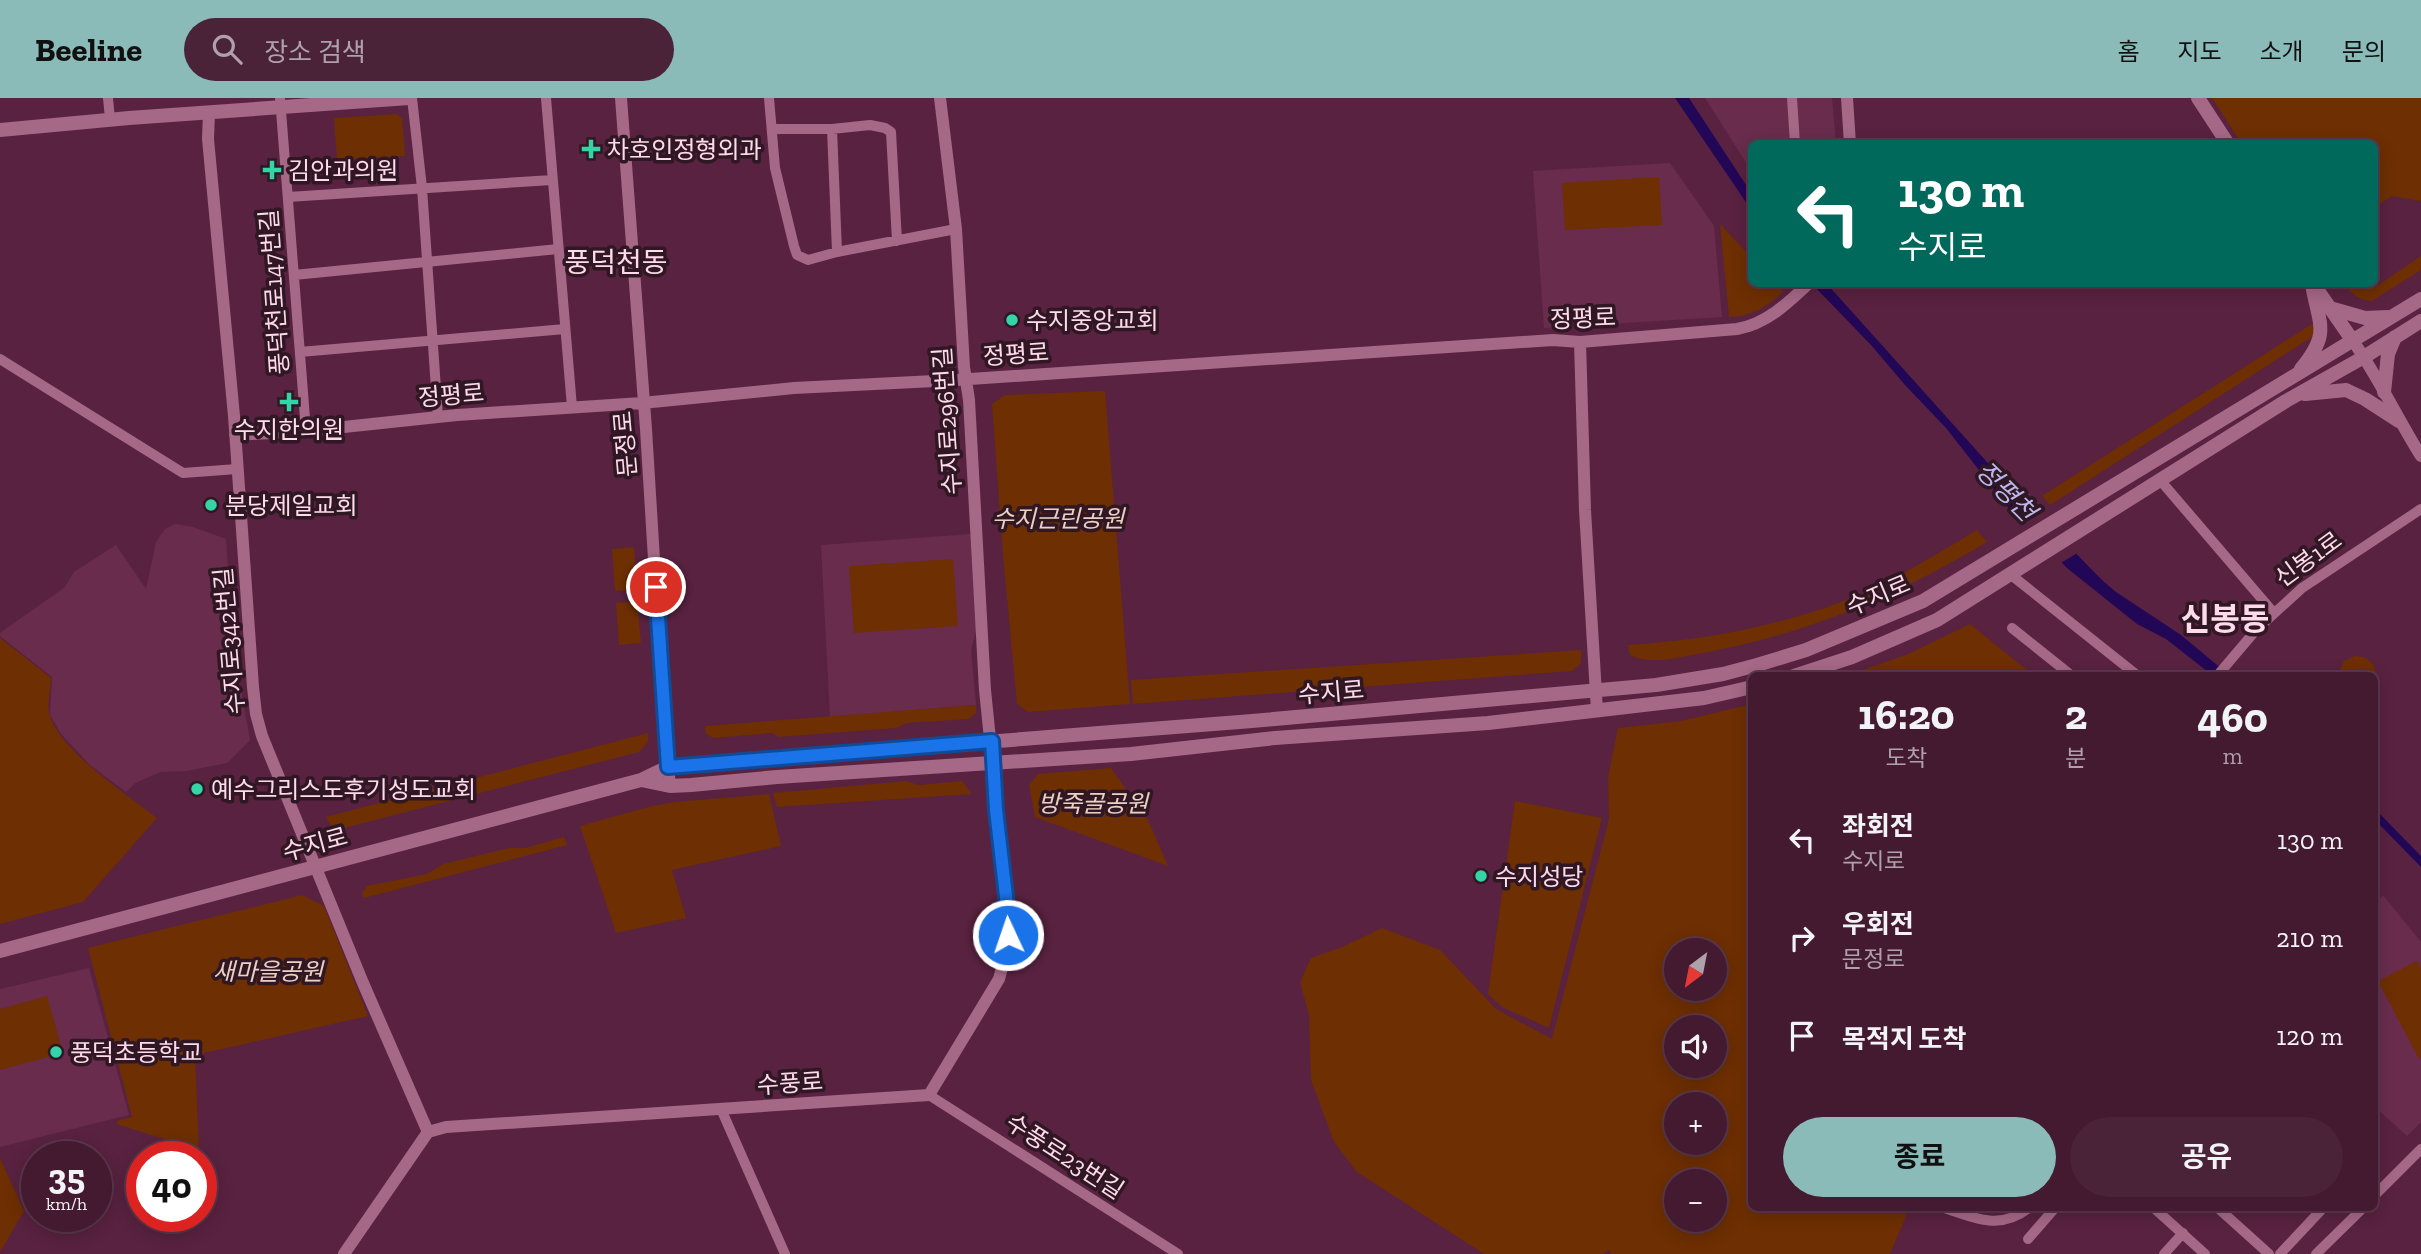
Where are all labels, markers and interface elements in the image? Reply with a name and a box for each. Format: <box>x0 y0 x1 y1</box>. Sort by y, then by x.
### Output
search box <box>184 18 674 81</box>
text: Beeline <box>35 30 142 69</box>
icon: search <box>208 30 246 68</box>
text: 장소 검색 <box>264 36 366 68</box>
text: 홈 <box>2117 37 2139 66</box>
text: 지도 <box>2177 37 2222 66</box>
text: 소개 <box>2260 37 2304 66</box>
text: 문의 <box>2342 37 2386 66</box>
place label: 차호인정형외과 <box>607 135 762 164</box>
marker: 차호인정형외과 <box>581 139 601 159</box>
place label: 김안과의원 <box>288 156 398 185</box>
marker: 김안과의원 <box>262 160 282 180</box>
text: 130 m <box>1898 161 2024 220</box>
icon: left <box>1783 168 1874 259</box>
street label: 풍덕천로147번길 <box>254 208 294 376</box>
text: 수지로 <box>1898 228 1986 266</box>
district label: 풍덕천동 <box>564 246 668 279</box>
street label: 정평로 <box>1549 302 1617 334</box>
place label: 수지중앙교회 <box>1026 306 1158 335</box>
marker: 수지중앙교회 <box>1004 312 1020 328</box>
street label: 정평로 <box>982 337 1050 371</box>
street label: 수지로296번길 <box>927 346 967 496</box>
street label: 정평로 <box>417 378 485 412</box>
marker: 수지한의원 <box>279 392 299 412</box>
street label: 문정로 <box>608 410 642 478</box>
place label: 수지한의원 <box>234 415 344 444</box>
water label: 정평천 <box>1969 454 2045 530</box>
place label: 분당제일교회 <box>225 491 357 520</box>
marker: 분당제일교회 <box>203 497 219 513</box>
park label: 수지근린공원 <box>992 504 1126 533</box>
street label: 신봉1로 <box>2269 525 2347 593</box>
pin <box>626 557 686 617</box>
street label: 수지로342번길 <box>208 566 250 716</box>
icon: arrive <box>637 568 675 606</box>
street label: 수지로 <box>1842 569 1914 621</box>
district label: 신봉동 <box>2181 600 2269 638</box>
street label: 수지로 <box>1297 675 1365 709</box>
text: 16:20 <box>1858 689 1955 740</box>
text: 2 <box>2065 689 2087 740</box>
text: 460 <box>2197 692 2268 743</box>
text: m <box>2223 742 2243 770</box>
text: 도착 <box>1885 744 1928 772</box>
text: 분 <box>2065 744 2087 772</box>
place label: 예수그리스도후기성도교회 <box>211 775 476 804</box>
marker: 예수그리스도후기성도교회 <box>189 781 205 797</box>
park label: 방죽골공원 <box>1038 789 1150 818</box>
text: 좌회전 <box>1842 810 1914 842</box>
street label: 수지로 <box>279 821 351 867</box>
icon: left <box>1783 821 1821 859</box>
text: 130 m <box>2277 824 2343 856</box>
text: 수지로 <box>1842 847 1905 875</box>
place label: 수지성당 <box>1495 862 1583 891</box>
marker: 수지성당 <box>1473 868 1489 884</box>
position arrow <box>971 898 1045 972</box>
text: 우회전 <box>1842 908 1914 940</box>
icon: right <box>1783 919 1821 957</box>
text: 210 m <box>2276 922 2343 954</box>
north arrow <box>1664 938 1727 1001</box>
map controls <box>1664 938 1727 1232</box>
text: 문정로 <box>1842 945 1905 973</box>
park label: 새마을공원 <box>213 957 325 986</box>
button: sound <box>1664 1015 1727 1078</box>
icon: arrive <box>1783 1017 1821 1055</box>
text: 120 m <box>2276 1020 2343 1052</box>
text: 목적지 도착 <box>1842 1023 1966 1055</box>
place label: 풍덕초등학교 <box>70 1038 202 1067</box>
marker: 풍덕초등학교 <box>48 1044 64 1060</box>
street label: 수풍로 <box>756 1066 824 1100</box>
button: + <box>1664 1092 1727 1155</box>
street label: 수풍로23번길 <box>1001 1107 1129 1205</box>
button: 종료 <box>1783 1117 2056 1197</box>
button: 공유 <box>2070 1117 2343 1197</box>
speed limit sign: 40 <box>126 1141 217 1232</box>
text: 35 <box>48 1156 85 1198</box>
button: − <box>1664 1169 1727 1232</box>
text: km/h <box>46 1193 87 1215</box>

